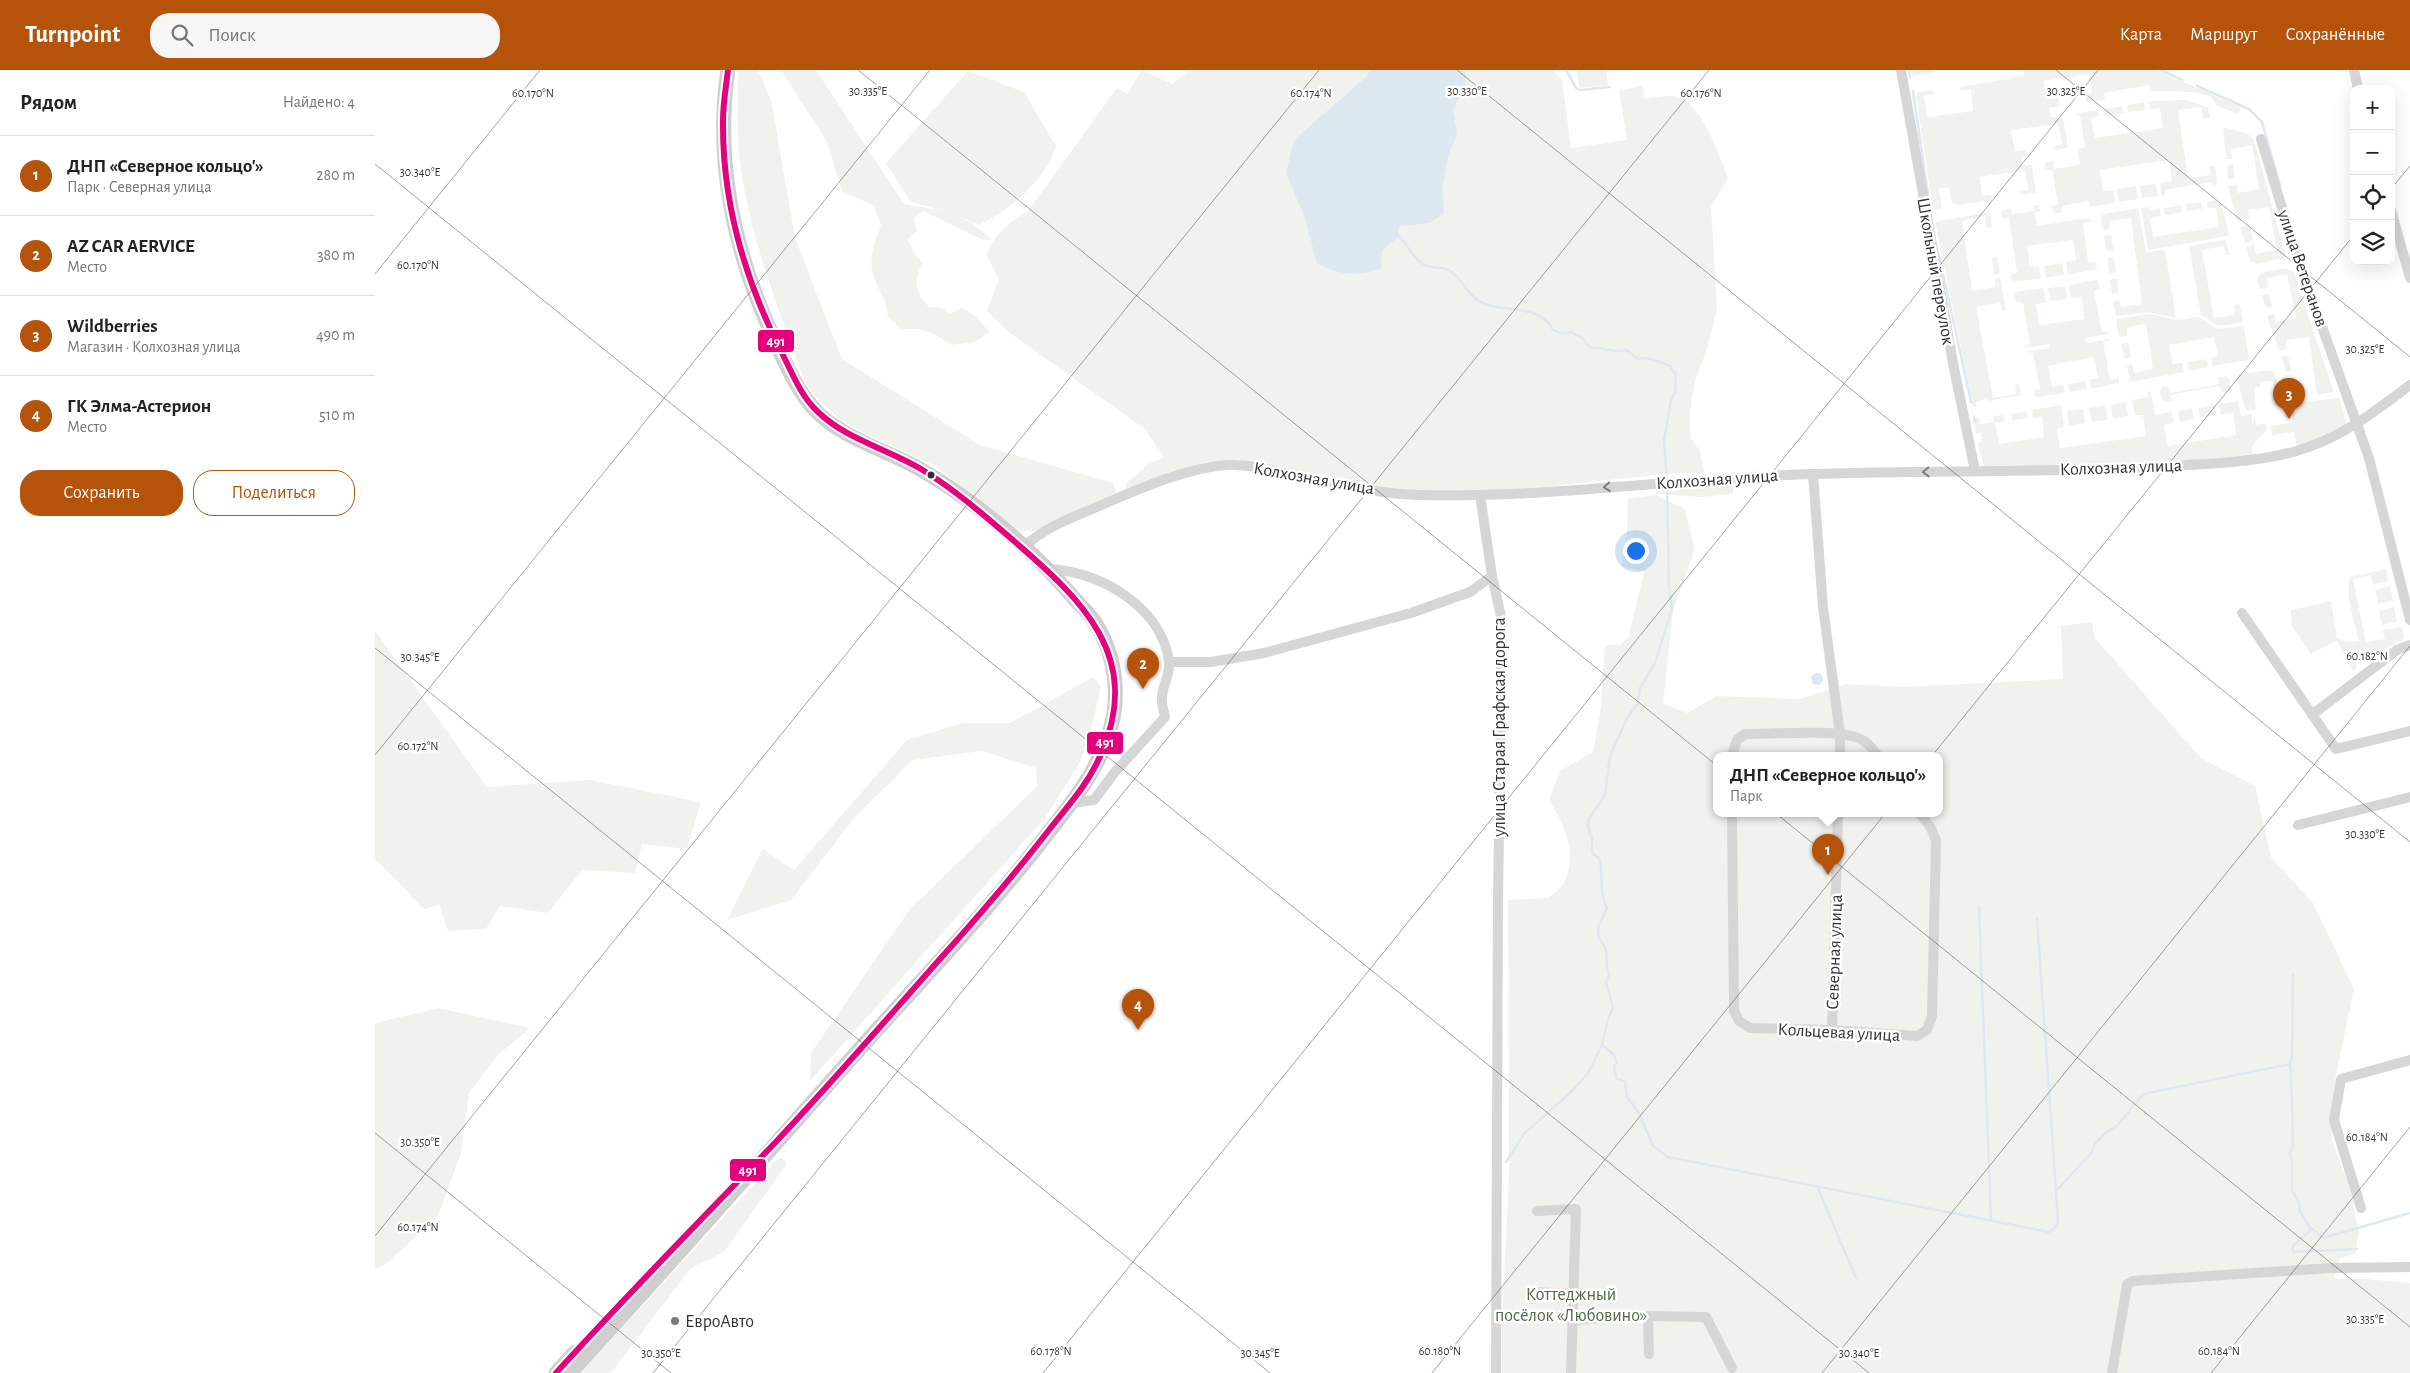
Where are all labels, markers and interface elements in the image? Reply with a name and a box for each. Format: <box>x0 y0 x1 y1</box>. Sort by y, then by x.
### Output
search box <box>150 13 500 58</box>
icon: search <box>168 21 196 49</box>
text: Turnpoint <box>25 23 120 47</box>
text: Поиск <box>208 26 256 45</box>
text: Карта <box>2120 26 2162 44</box>
text: Маршрут <box>2190 26 2258 44</box>
text: Сохранённые <box>2286 26 2385 44</box>
text: 30.335°E <box>849 85 887 97</box>
text: 30.330°E <box>1447 85 1487 97</box>
text: 30.325°E <box>2047 85 2086 97</box>
map controls <box>2350 85 2395 265</box>
button: + <box>2350 85 2395 130</box>
text: 60.170°N <box>512 87 554 99</box>
text: 60.174°N <box>1290 87 1332 99</box>
text: 60.176°N <box>1680 87 1722 99</box>
text: Рядом <box>20 92 77 113</box>
text: Найдено: 4 <box>283 94 355 110</box>
button: − <box>2350 130 2395 175</box>
text: ДНП «Северное кольцо'» <box>67 157 264 176</box>
text: 30.340°E <box>400 166 440 178</box>
text: 1 <box>33 167 39 183</box>
text: 280 m <box>316 167 355 183</box>
button: locate <box>2350 175 2395 220</box>
text: Парк · Северная улица <box>67 179 212 195</box>
street label: Школьный переулок <box>1913 196 1957 347</box>
street label: улица Ветеранов <box>2273 207 2330 329</box>
button: layers <box>2350 220 2395 265</box>
text: AZ CAR AERVICE <box>67 237 195 256</box>
text: 2 <box>32 247 40 263</box>
text: 380 m <box>317 247 355 263</box>
text: Место <box>67 259 107 275</box>
text: 60.170°N <box>397 259 439 271</box>
text: Wildberries <box>67 317 157 336</box>
text: 3 <box>33 327 39 343</box>
text: 490 m <box>316 327 355 343</box>
line badge: 491 <box>757 329 795 353</box>
text: 491 <box>767 335 785 349</box>
text: Магазин · Колхозная улица <box>67 339 241 355</box>
text: 30.325°E <box>2346 343 2385 355</box>
pin: 3 <box>2273 378 2305 419</box>
text: ГК Элма-Астерион <box>67 397 211 416</box>
text: 4 <box>32 407 40 423</box>
text: 510 m <box>319 407 355 423</box>
text: Место <box>67 419 107 435</box>
street label: Колхозная улица <box>2060 457 2182 479</box>
street label: Колхозная улица <box>1252 460 1376 498</box>
street label: Колхозная улица <box>1655 467 1779 493</box>
one-way arrow <box>1922 467 1930 477</box>
button: Сохранить <box>20 470 183 516</box>
button: Поделиться <box>193 470 355 516</box>
unlabelled marker <box>926 470 936 480</box>
one-way arrow <box>1603 481 1611 492</box>
your location <box>1623 538 1649 564</box>
street label: улица Старая Графская дорога <box>1491 617 1509 838</box>
pin: 2 <box>1127 648 1159 689</box>
text: 60.182°N <box>2346 650 2388 662</box>
text: 30.345°E <box>400 651 440 663</box>
line badge: 491 <box>1086 731 1124 755</box>
text: 491 <box>1096 736 1114 750</box>
text: 60.172°N <box>397 740 439 752</box>
popup <box>1713 752 1943 817</box>
text: ДНП «Северное кольцо'» <box>1730 766 1926 785</box>
text: Парк <box>1730 788 1763 804</box>
text: 30.330°E <box>2345 828 2385 840</box>
pin: 1 <box>1812 834 1844 875</box>
street label: Северная улица <box>1824 894 1846 1010</box>
pin: 4 <box>1122 989 1154 1030</box>
street label: Кольцевая улица <box>1777 1021 1901 1045</box>
text: 60.184°N <box>2346 1131 2388 1143</box>
text: 30.350°E <box>400 1136 440 1148</box>
line badge: 491 <box>729 1158 767 1182</box>
text: 491 <box>739 1164 757 1178</box>
text: 60.174°N <box>397 1221 439 1233</box>
park label: Коттеджный посёлок «Любовино» <box>1495 1286 1647 1325</box>
place label: ЕвроАвто <box>685 1313 754 1331</box>
text: 30.335°E <box>2346 1313 2384 1325</box>
marker: ЕвроАвто <box>669 1315 681 1327</box>
text: 60.178°N <box>1030 1345 1072 1357</box>
text: 60.180°N <box>1419 1345 1461 1357</box>
text: 60.184°N <box>2198 1345 2240 1357</box>
text: 30.350°E <box>641 1347 681 1359</box>
text: 30.345°E <box>1240 1347 1280 1359</box>
text: 30.340°E <box>1839 1347 1879 1359</box>

